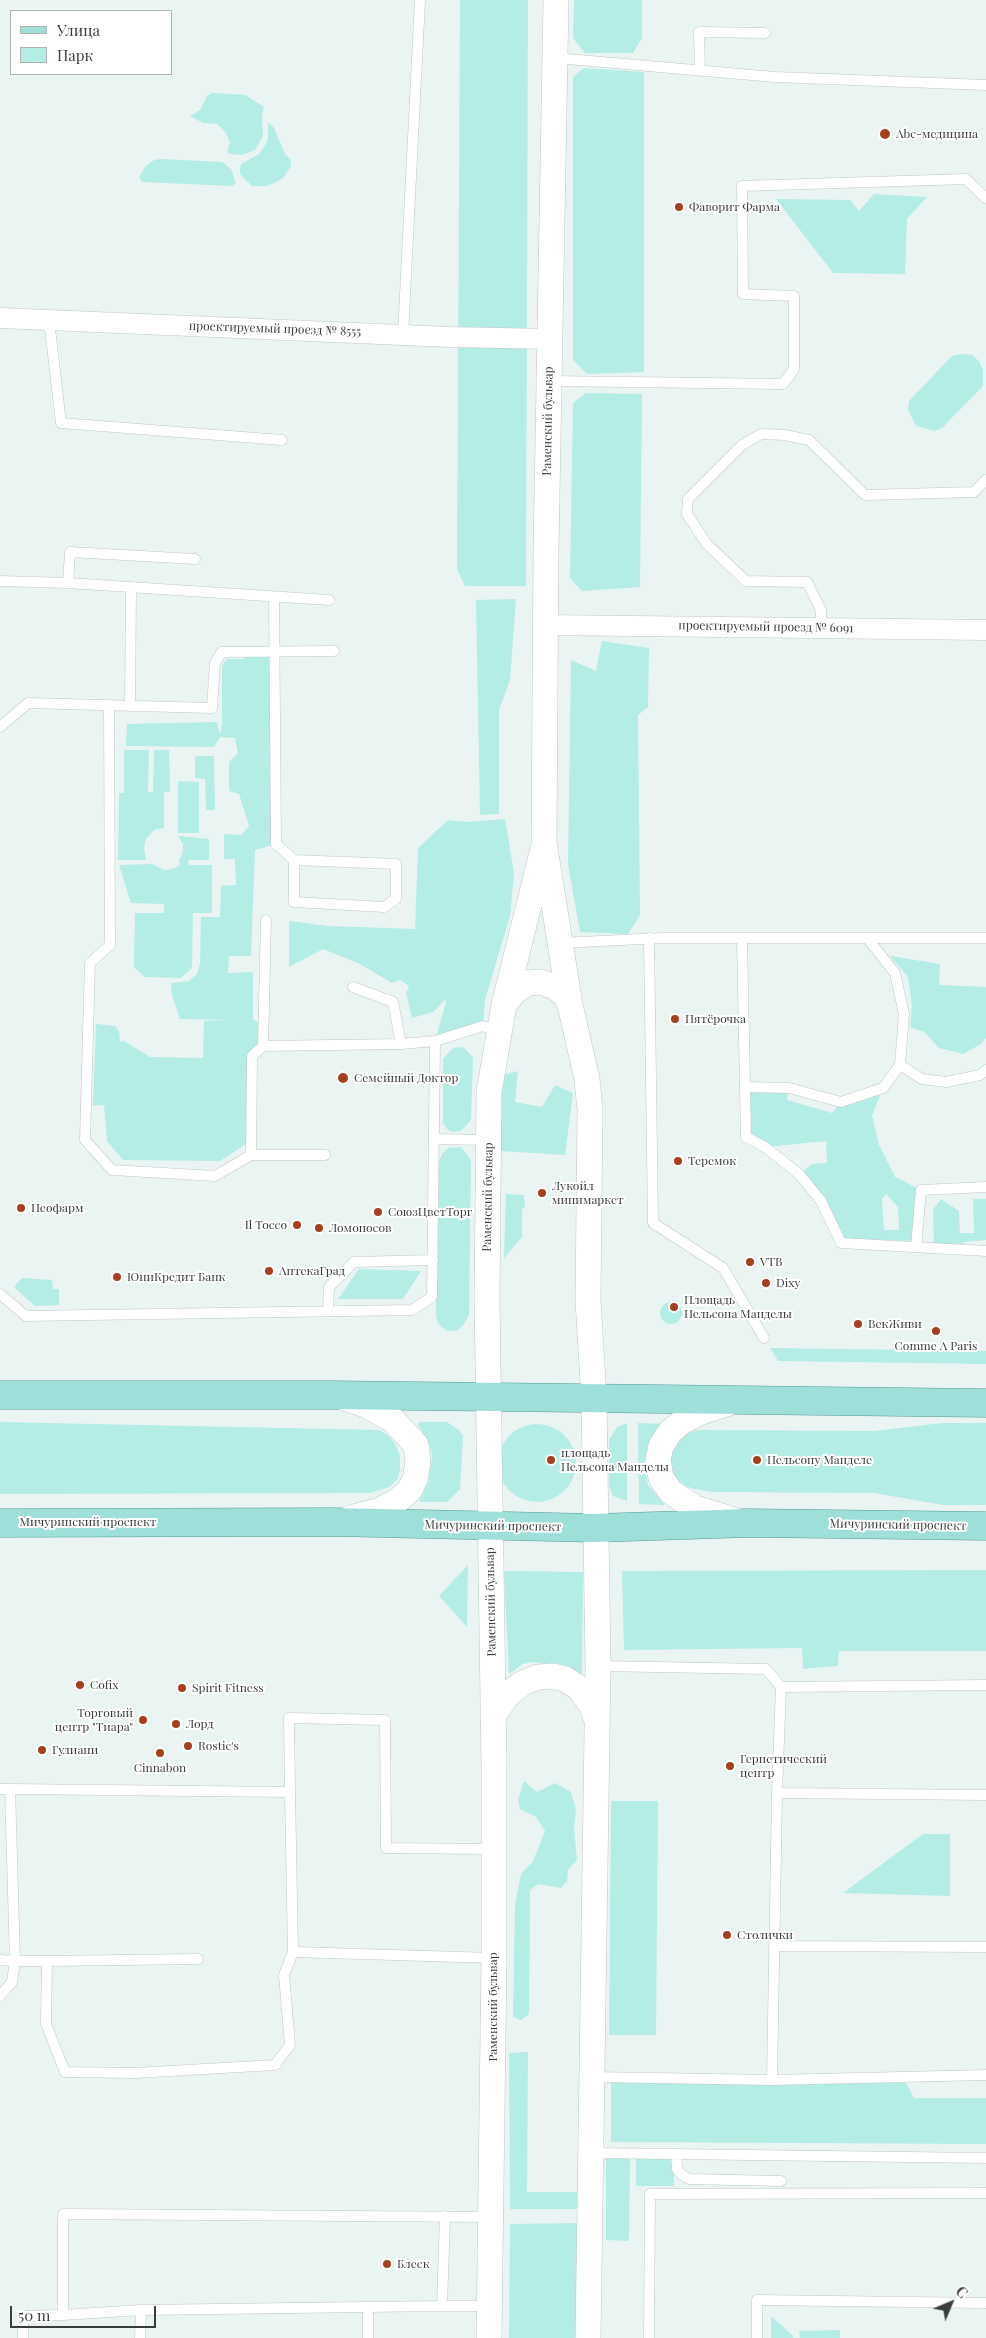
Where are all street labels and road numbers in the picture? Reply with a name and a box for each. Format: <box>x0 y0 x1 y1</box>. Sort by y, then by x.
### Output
street label: проектируемый проезд № 8555 <box>189 319 361 339</box>
street label: Раменский бульвар <box>540 366 556 476</box>
street label: проектируемый проезд № 6091 <box>678 618 854 636</box>
street label: Раменский бульвар <box>480 1142 496 1252</box>
street label: Мичуринский проспект <box>20 1515 156 1529</box>
street label: Мичуринский проспект <box>829 1517 967 1533</box>
street label: Мичуринский проспект <box>424 1518 562 1534</box>
street label: Раменский бульвар <box>483 1547 499 1657</box>
street label: Раменский бульвар <box>486 1952 500 2062</box>

